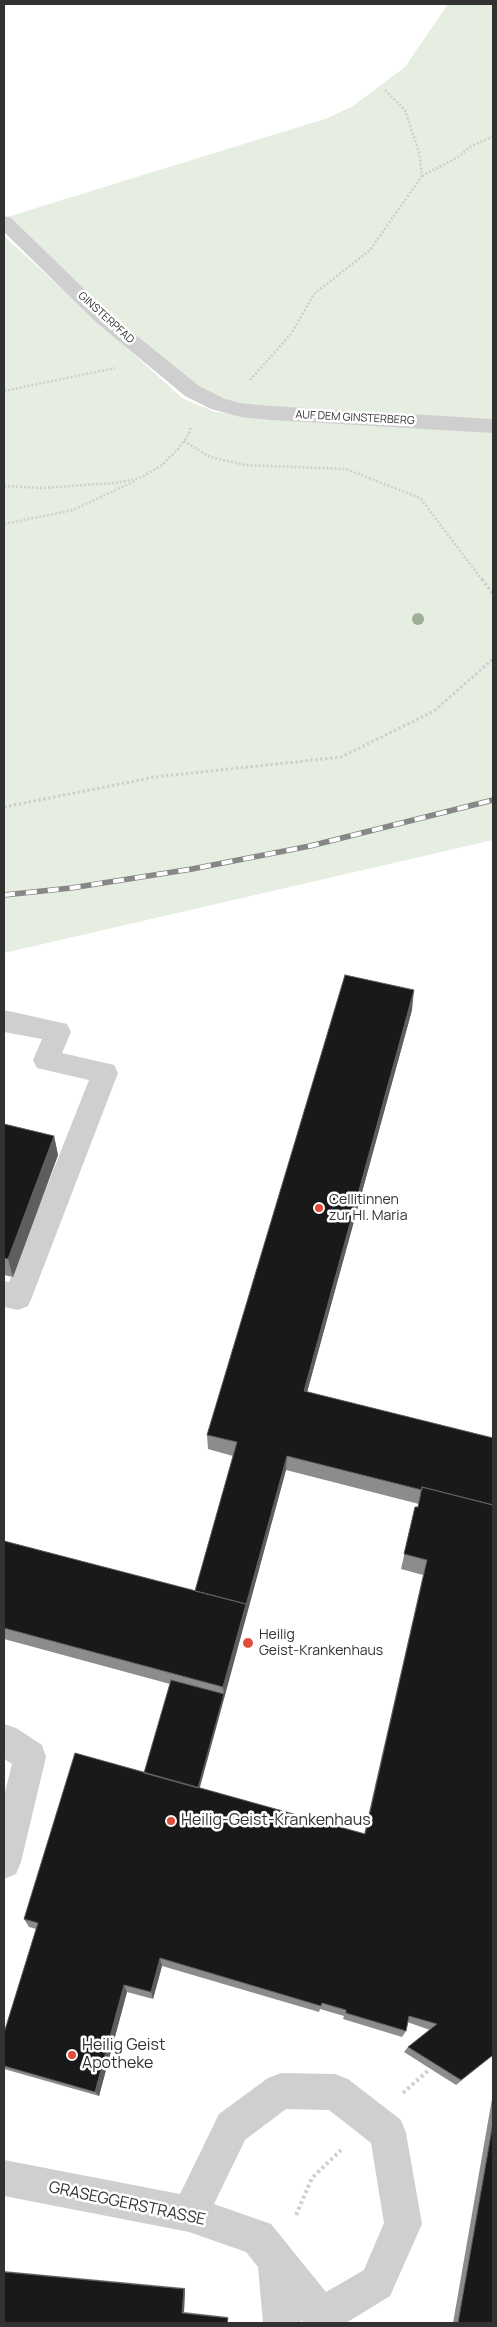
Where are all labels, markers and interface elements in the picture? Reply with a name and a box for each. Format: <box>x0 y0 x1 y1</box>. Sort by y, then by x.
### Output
street label: GINSTERPFAD <box>75 289 137 347</box>
street label: AUF DEM GINSTERBERG <box>295 408 415 428</box>
place label: Cellitinnen zur Hl. Maria <box>329 1192 407 1224</box>
marker: Cellitinnen zur Hl. Maria <box>313 1202 325 1214</box>
place label: Heilig Geist-Krankenhaus <box>259 1627 383 1660</box>
marker: Heilig Geist-Krankenhaus <box>241 1636 255 1650</box>
place label: Heilig-Geist-Krankenhaus <box>181 1811 371 1831</box>
marker: Heilig-Geist-Krankenhaus <box>165 1815 177 1827</box>
place label: Heilig Geist Apotheke <box>82 2036 165 2074</box>
marker: Heilig Geist Apotheke <box>66 2049 78 2061</box>
street label: GRASEGGERSTRASSE <box>47 2178 207 2230</box>

